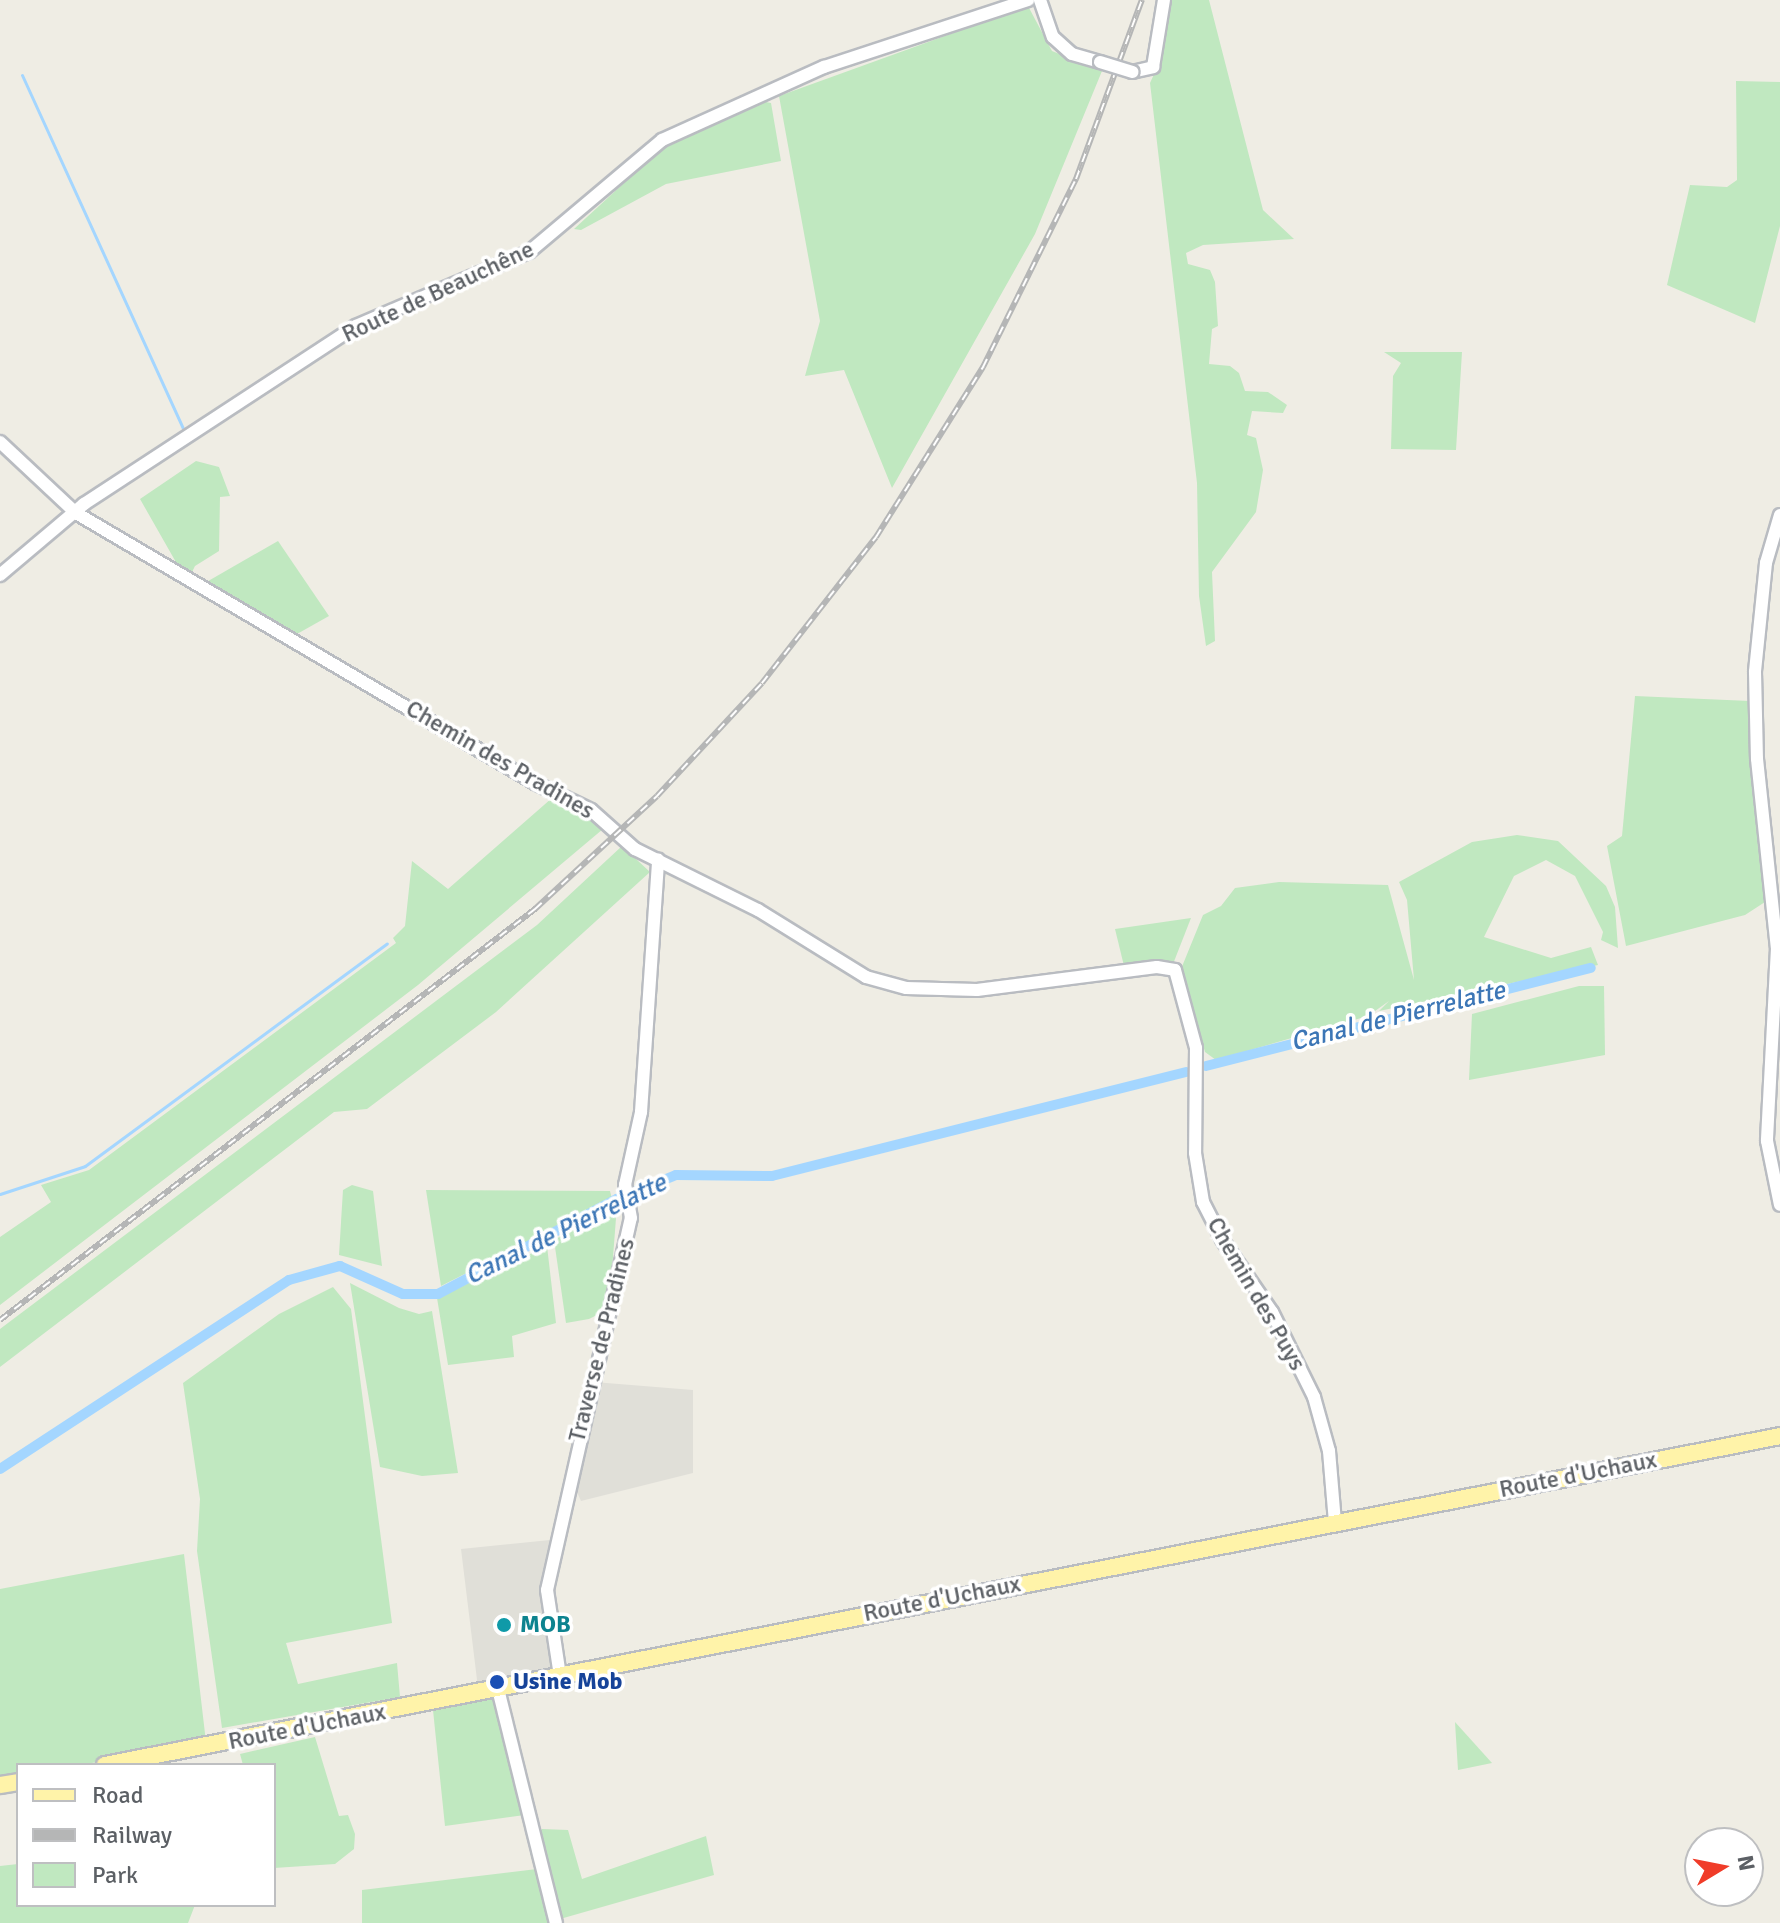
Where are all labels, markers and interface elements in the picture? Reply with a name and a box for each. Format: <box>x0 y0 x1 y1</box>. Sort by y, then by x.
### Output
street label: Route de Beauchêne <box>337 235 539 349</box>
street label: Chemin des Pradines <box>401 694 599 826</box>
water label: Canal de Pierrelatte <box>1288 975 1508 1059</box>
water label: Canal de Pierrelatte <box>460 1168 672 1292</box>
street label: Chemin des Puys <box>1200 1212 1312 1376</box>
street label: Traverse de Pradines <box>563 1235 641 1445</box>
street label: Route d'Uchaux <box>1497 1446 1659 1504</box>
street label: Route d'Uchaux <box>861 1570 1023 1628</box>
place label: MOB <box>520 1611 571 1639</box>
marker: MOB <box>495 1616 513 1634</box>
place label: Usine Mob <box>513 1668 622 1696</box>
marker: Usine Mob <box>488 1673 506 1691</box>
street label: Route d'Uchaux <box>226 1698 388 1756</box>
legend <box>16 1763 276 1907</box>
text: Road <box>92 1780 143 1810</box>
text: Railway <box>92 1820 172 1850</box>
north arrow <box>1684 1827 1764 1907</box>
text: N <box>1732 1853 1761 1873</box>
text: Park <box>92 1860 138 1890</box>

